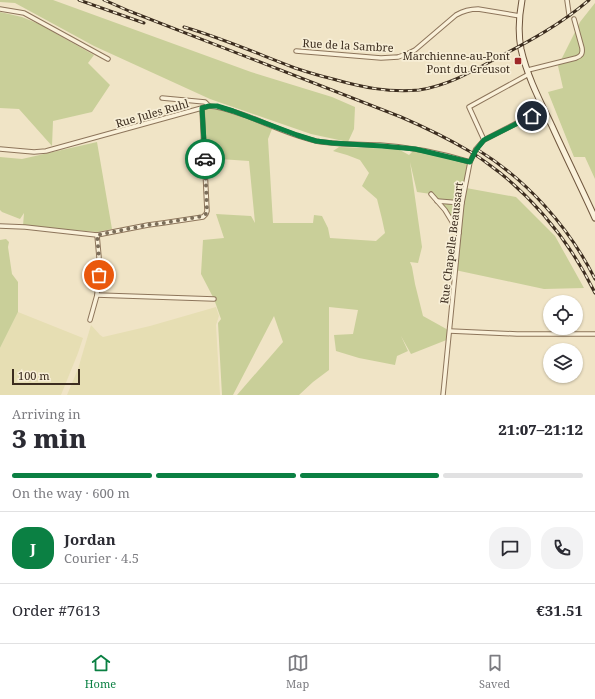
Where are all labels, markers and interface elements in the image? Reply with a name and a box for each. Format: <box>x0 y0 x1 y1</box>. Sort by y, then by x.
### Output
street label: Rue de la Sambre <box>302 35 394 55</box>
place label: Marchienne-au-Pont Pont du Creusot <box>402 48 510 76</box>
marker: Marchienne-au-Pont Pont du Creusot <box>513 56 523 66</box>
street label: Rue Jules Ruhl <box>114 95 191 131</box>
pin <box>515 99 549 133</box>
icon: home <box>521 105 543 127</box>
courier <box>185 139 225 179</box>
icon: car <box>194 148 216 170</box>
street label: Rue Chapelle Beaussart <box>436 181 466 305</box>
pin <box>82 258 116 292</box>
icon: bag <box>88 264 110 286</box>
map controls <box>543 295 583 383</box>
button: locate <box>543 295 583 335</box>
button: layers <box>543 343 583 383</box>
scale bar <box>12 367 80 386</box>
text: 100 m <box>18 368 50 383</box>
text: Arriving in <box>12 405 81 423</box>
text: 21:07–21:12 <box>498 419 583 439</box>
text: 3 min <box>12 420 87 456</box>
text: On the way · 600 m <box>12 484 130 502</box>
button: chat <box>489 527 531 569</box>
button: phone <box>541 527 583 569</box>
text: Jordan <box>64 529 116 549</box>
text: J <box>30 538 36 558</box>
text: Courier · 4.5 <box>64 549 139 567</box>
text: Order #7613 <box>12 600 100 620</box>
text: €31.51 <box>536 600 583 620</box>
tab: Home <box>85 652 116 691</box>
tab: Map <box>286 652 309 691</box>
tab: Saved <box>479 652 510 691</box>

